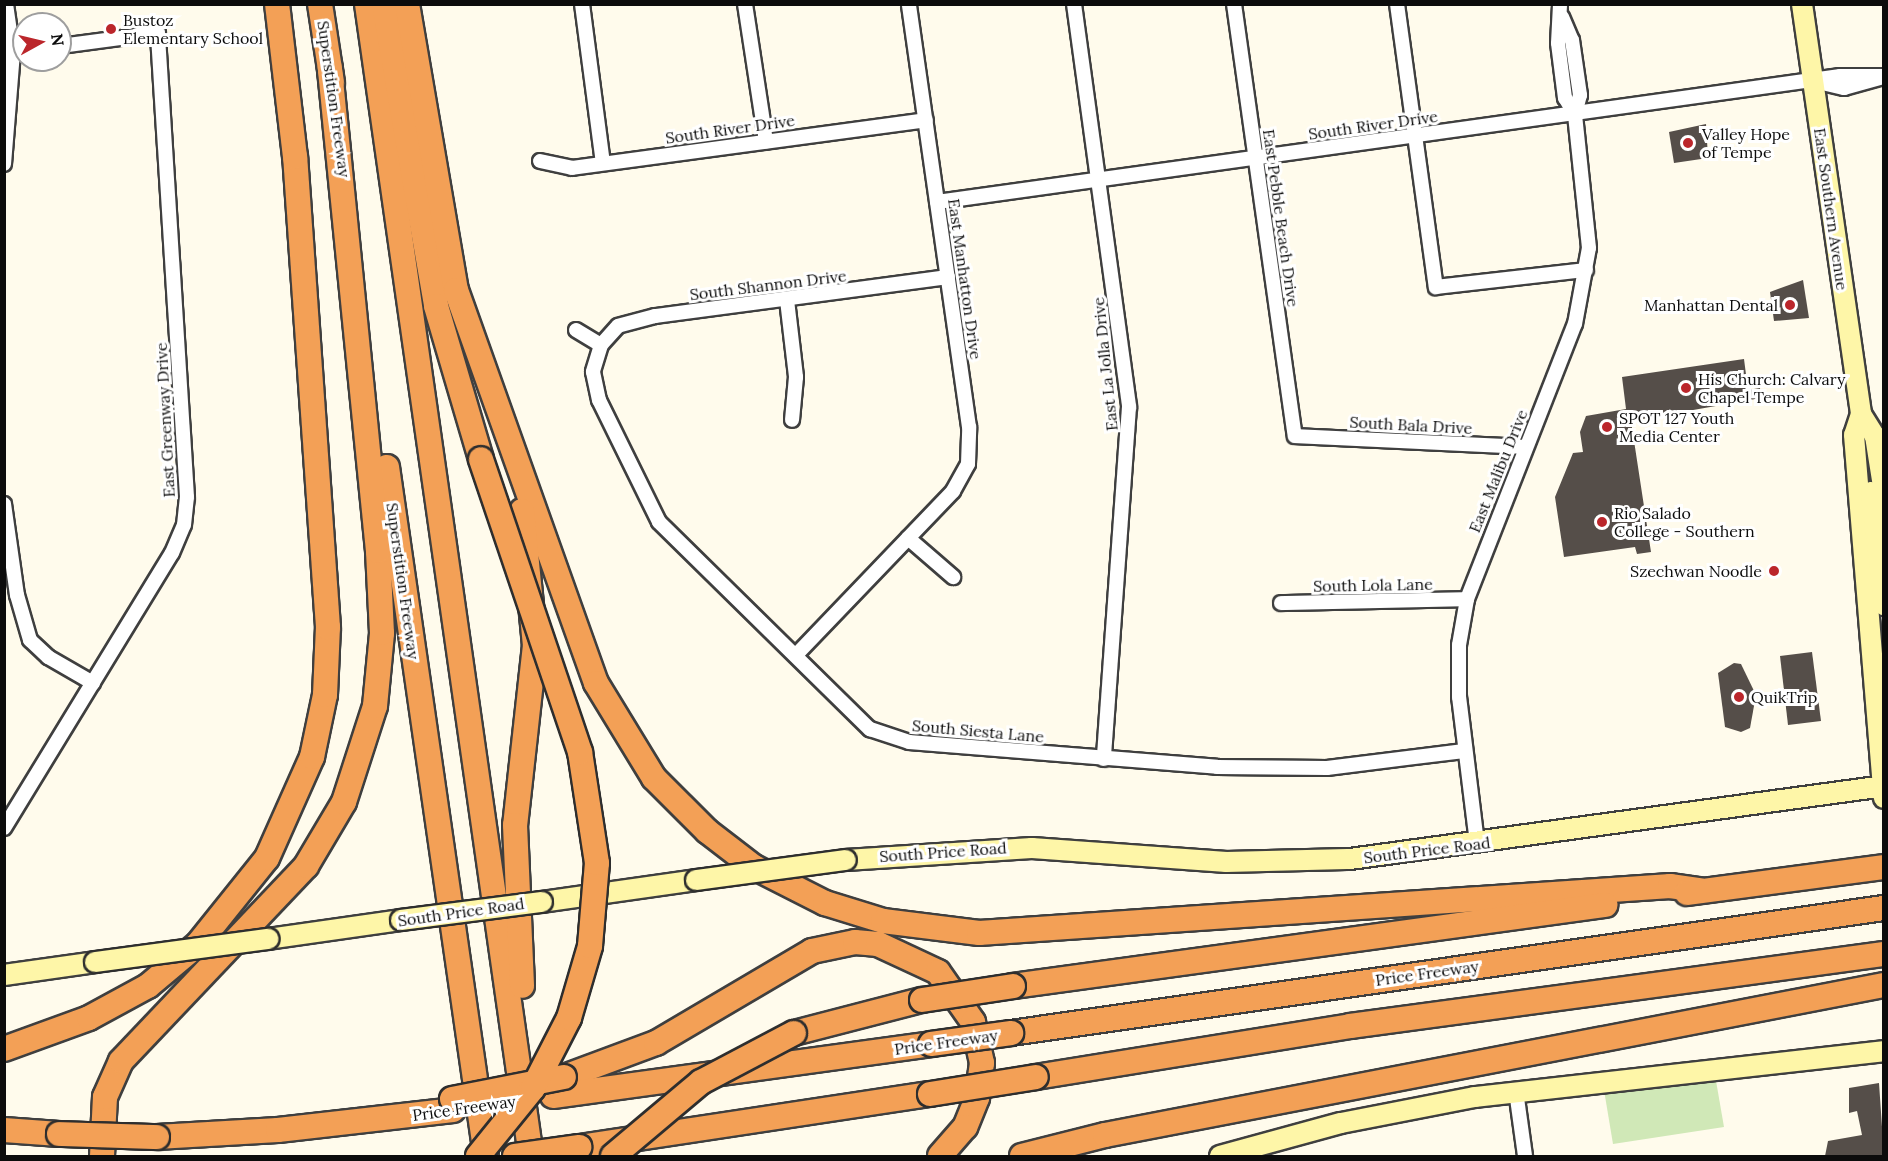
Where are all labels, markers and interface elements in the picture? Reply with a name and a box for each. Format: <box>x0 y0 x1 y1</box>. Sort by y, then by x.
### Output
place label: Bustoz Elementary School <box>123 10 263 48</box>
north arrow <box>12 12 72 72</box>
street label: Superstition Freeway <box>314 20 354 178</box>
marker: Bustoz Elementary School <box>104 22 118 36</box>
text: N <box>47 32 69 47</box>
street label: South River Drive <box>1307 106 1439 144</box>
street label: South River Drive <box>664 110 796 148</box>
place label: Valley Hope of Tempe <box>1702 124 1790 162</box>
street label: East Southern Avenue <box>1810 127 1852 291</box>
street label: East Pebble Beach Drive <box>1259 128 1303 308</box>
marker: Valley Hope of Tempe <box>1679 134 1697 152</box>
street label: East Manhatton Drive <box>944 197 986 361</box>
street label: South Shannon Drive <box>689 266 847 304</box>
place label: Manhattan Dental <box>1644 295 1778 315</box>
street label: East La Jolla Drive <box>1088 296 1122 432</box>
marker: Manhattan Dental <box>1783 298 1797 312</box>
street label: East Greenway Drive <box>151 342 179 498</box>
place label: His Church: Calvary Chapel Tempe <box>1698 369 1845 407</box>
marker: His Church: Calvary Chapel Tempe <box>1679 381 1693 395</box>
street label: East Malibu Drive <box>1465 407 1531 535</box>
place label: SPOT 127 Youth Media Center <box>1619 408 1734 446</box>
street label: South Bala Drive <box>1349 412 1473 438</box>
marker: SPOT 127 Youth Media Center <box>1600 420 1614 434</box>
street label: Superstition Freeway <box>383 502 423 660</box>
place label: Rio Salado College - Southern <box>1614 503 1755 541</box>
marker: Rio Salado College - Southern <box>1595 515 1609 529</box>
place label: Szechwan Noodle <box>1630 561 1762 581</box>
marker: Szechwan Noodle <box>1767 564 1781 578</box>
street label: South Lola Lane <box>1313 574 1433 596</box>
place label: QuikTrip <box>1751 687 1817 707</box>
marker: QuikTrip <box>1732 690 1746 704</box>
street label: South Siesta Lane <box>911 716 1045 746</box>
street label: South Price Road <box>1363 833 1491 867</box>
street label: South Price Road <box>879 838 1007 866</box>
street label: South Price Road <box>397 894 525 930</box>
street label: Price Freeway <box>1374 956 1480 990</box>
street label: Price Freeway <box>893 1025 999 1059</box>
street label: Price Freeway <box>411 1091 517 1125</box>

